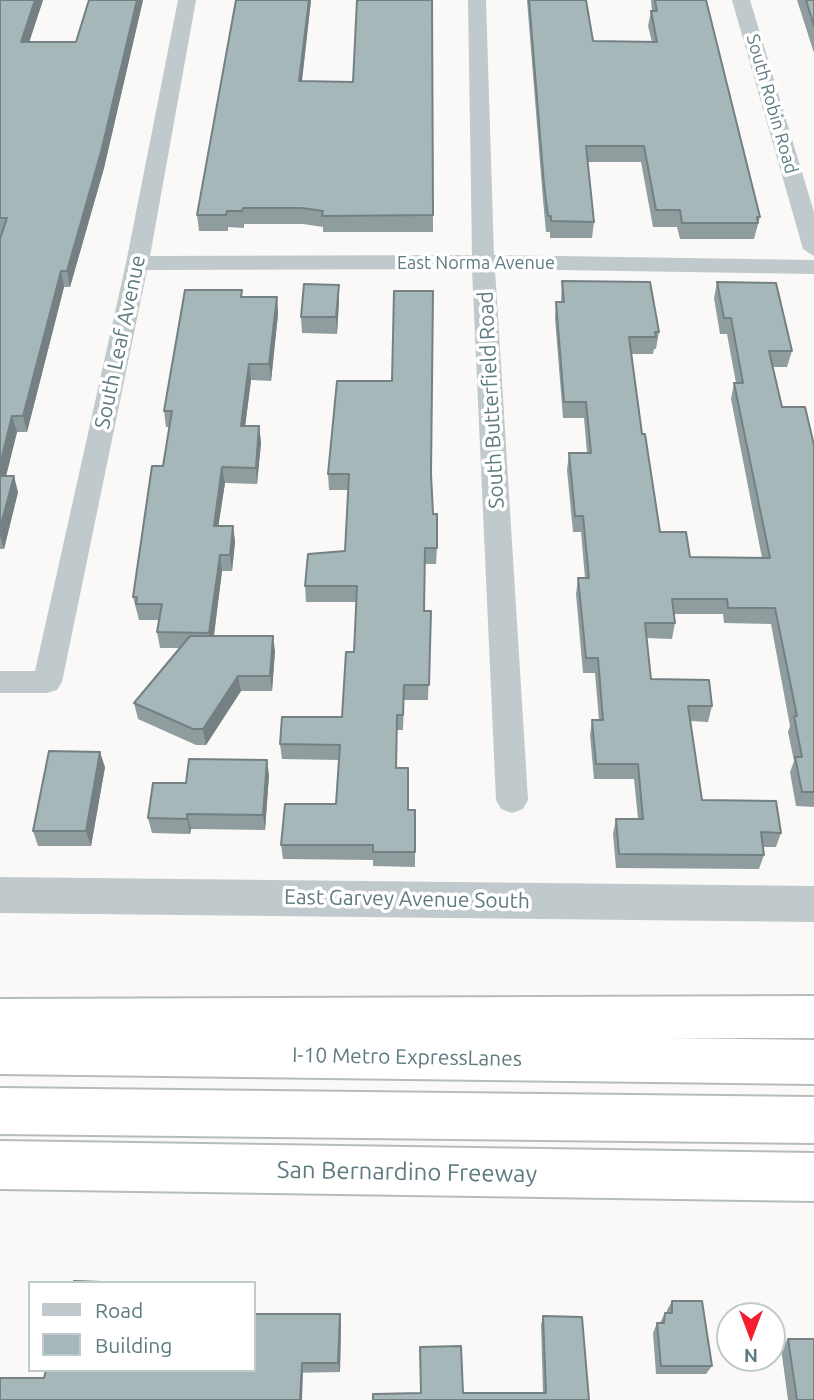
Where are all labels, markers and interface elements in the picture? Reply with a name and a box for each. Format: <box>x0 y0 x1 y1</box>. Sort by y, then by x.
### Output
street label: South Robin Road <box>742 32 802 176</box>
street label: East Norma Avenue <box>397 252 555 274</box>
street label: South Leaf Avenue <box>89 253 151 431</box>
street label: South Butterfield Road <box>473 291 509 509</box>
street label: East Garvey Avenue South <box>284 884 530 914</box>
street label: I-10 Metro ExpressLanes <box>292 1042 522 1072</box>
street label: San Bernardino Freeway <box>277 1155 537 1189</box>
legend <box>28 1281 256 1372</box>
text: Road <box>95 1298 143 1322</box>
north arrow <box>716 1302 786 1372</box>
text: Building <box>95 1333 172 1357</box>
text: N <box>744 1345 758 1367</box>

